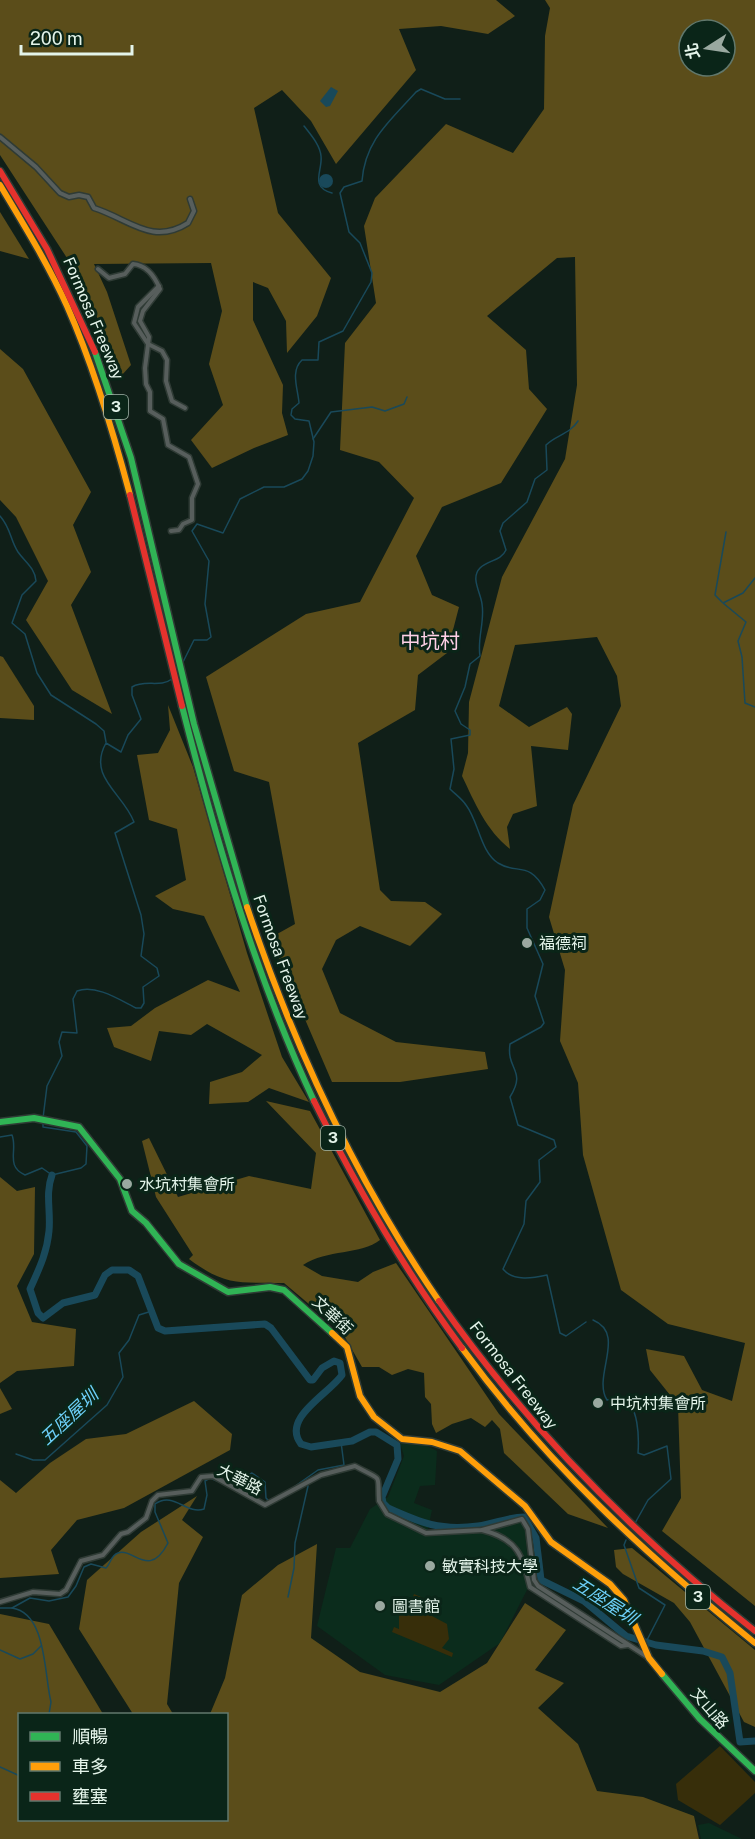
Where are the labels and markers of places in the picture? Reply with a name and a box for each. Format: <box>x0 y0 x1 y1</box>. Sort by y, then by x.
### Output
place label: 福德祠 <box>539 934 587 953</box>
marker: 福德祠 <box>520 936 534 950</box>
place label: 水坑村集會所 <box>139 1175 235 1194</box>
marker: 水坑村集會所 <box>120 1177 134 1191</box>
place label: 中坑村集會所 <box>610 1394 706 1413</box>
marker: 中坑村集會所 <box>591 1396 605 1410</box>
place label: 敏實科技大學 <box>442 1557 538 1576</box>
marker: 敏實科技大學 <box>423 1559 437 1573</box>
place label: 圖書館 <box>392 1597 440 1616</box>
marker: 圖書館 <box>373 1599 387 1613</box>

